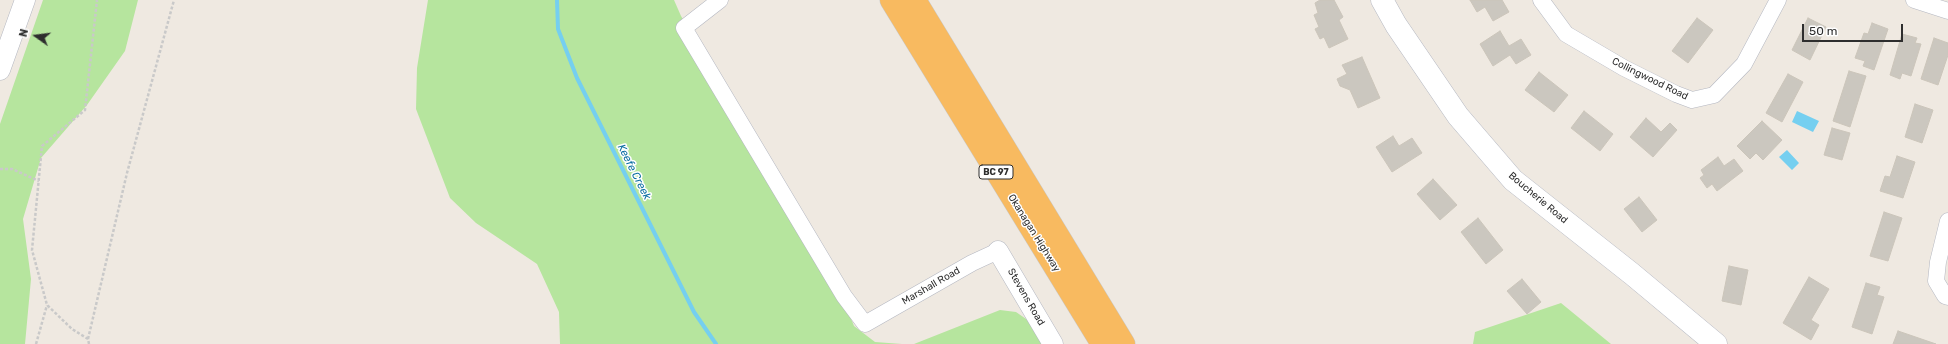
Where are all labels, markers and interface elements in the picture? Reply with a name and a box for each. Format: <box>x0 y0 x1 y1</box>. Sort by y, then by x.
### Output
north arrow <box>16 16 56 56</box>
scale bar <box>1804 16 1905 42</box>
text: 50 m <box>1809 24 1837 38</box>
text: N <box>17 28 31 38</box>
street label: Collingwood Road <box>1610 55 1690 103</box>
water label: Keefe Creek <box>614 142 654 202</box>
road number: BC 97 <box>979 165 1013 179</box>
street label: Boucherie Road <box>1506 170 1570 226</box>
street label: Okanagan Highway <box>1005 192 1063 274</box>
street label: Marshall Road <box>900 265 962 307</box>
street label: Stevens Road <box>1005 266 1047 328</box>

